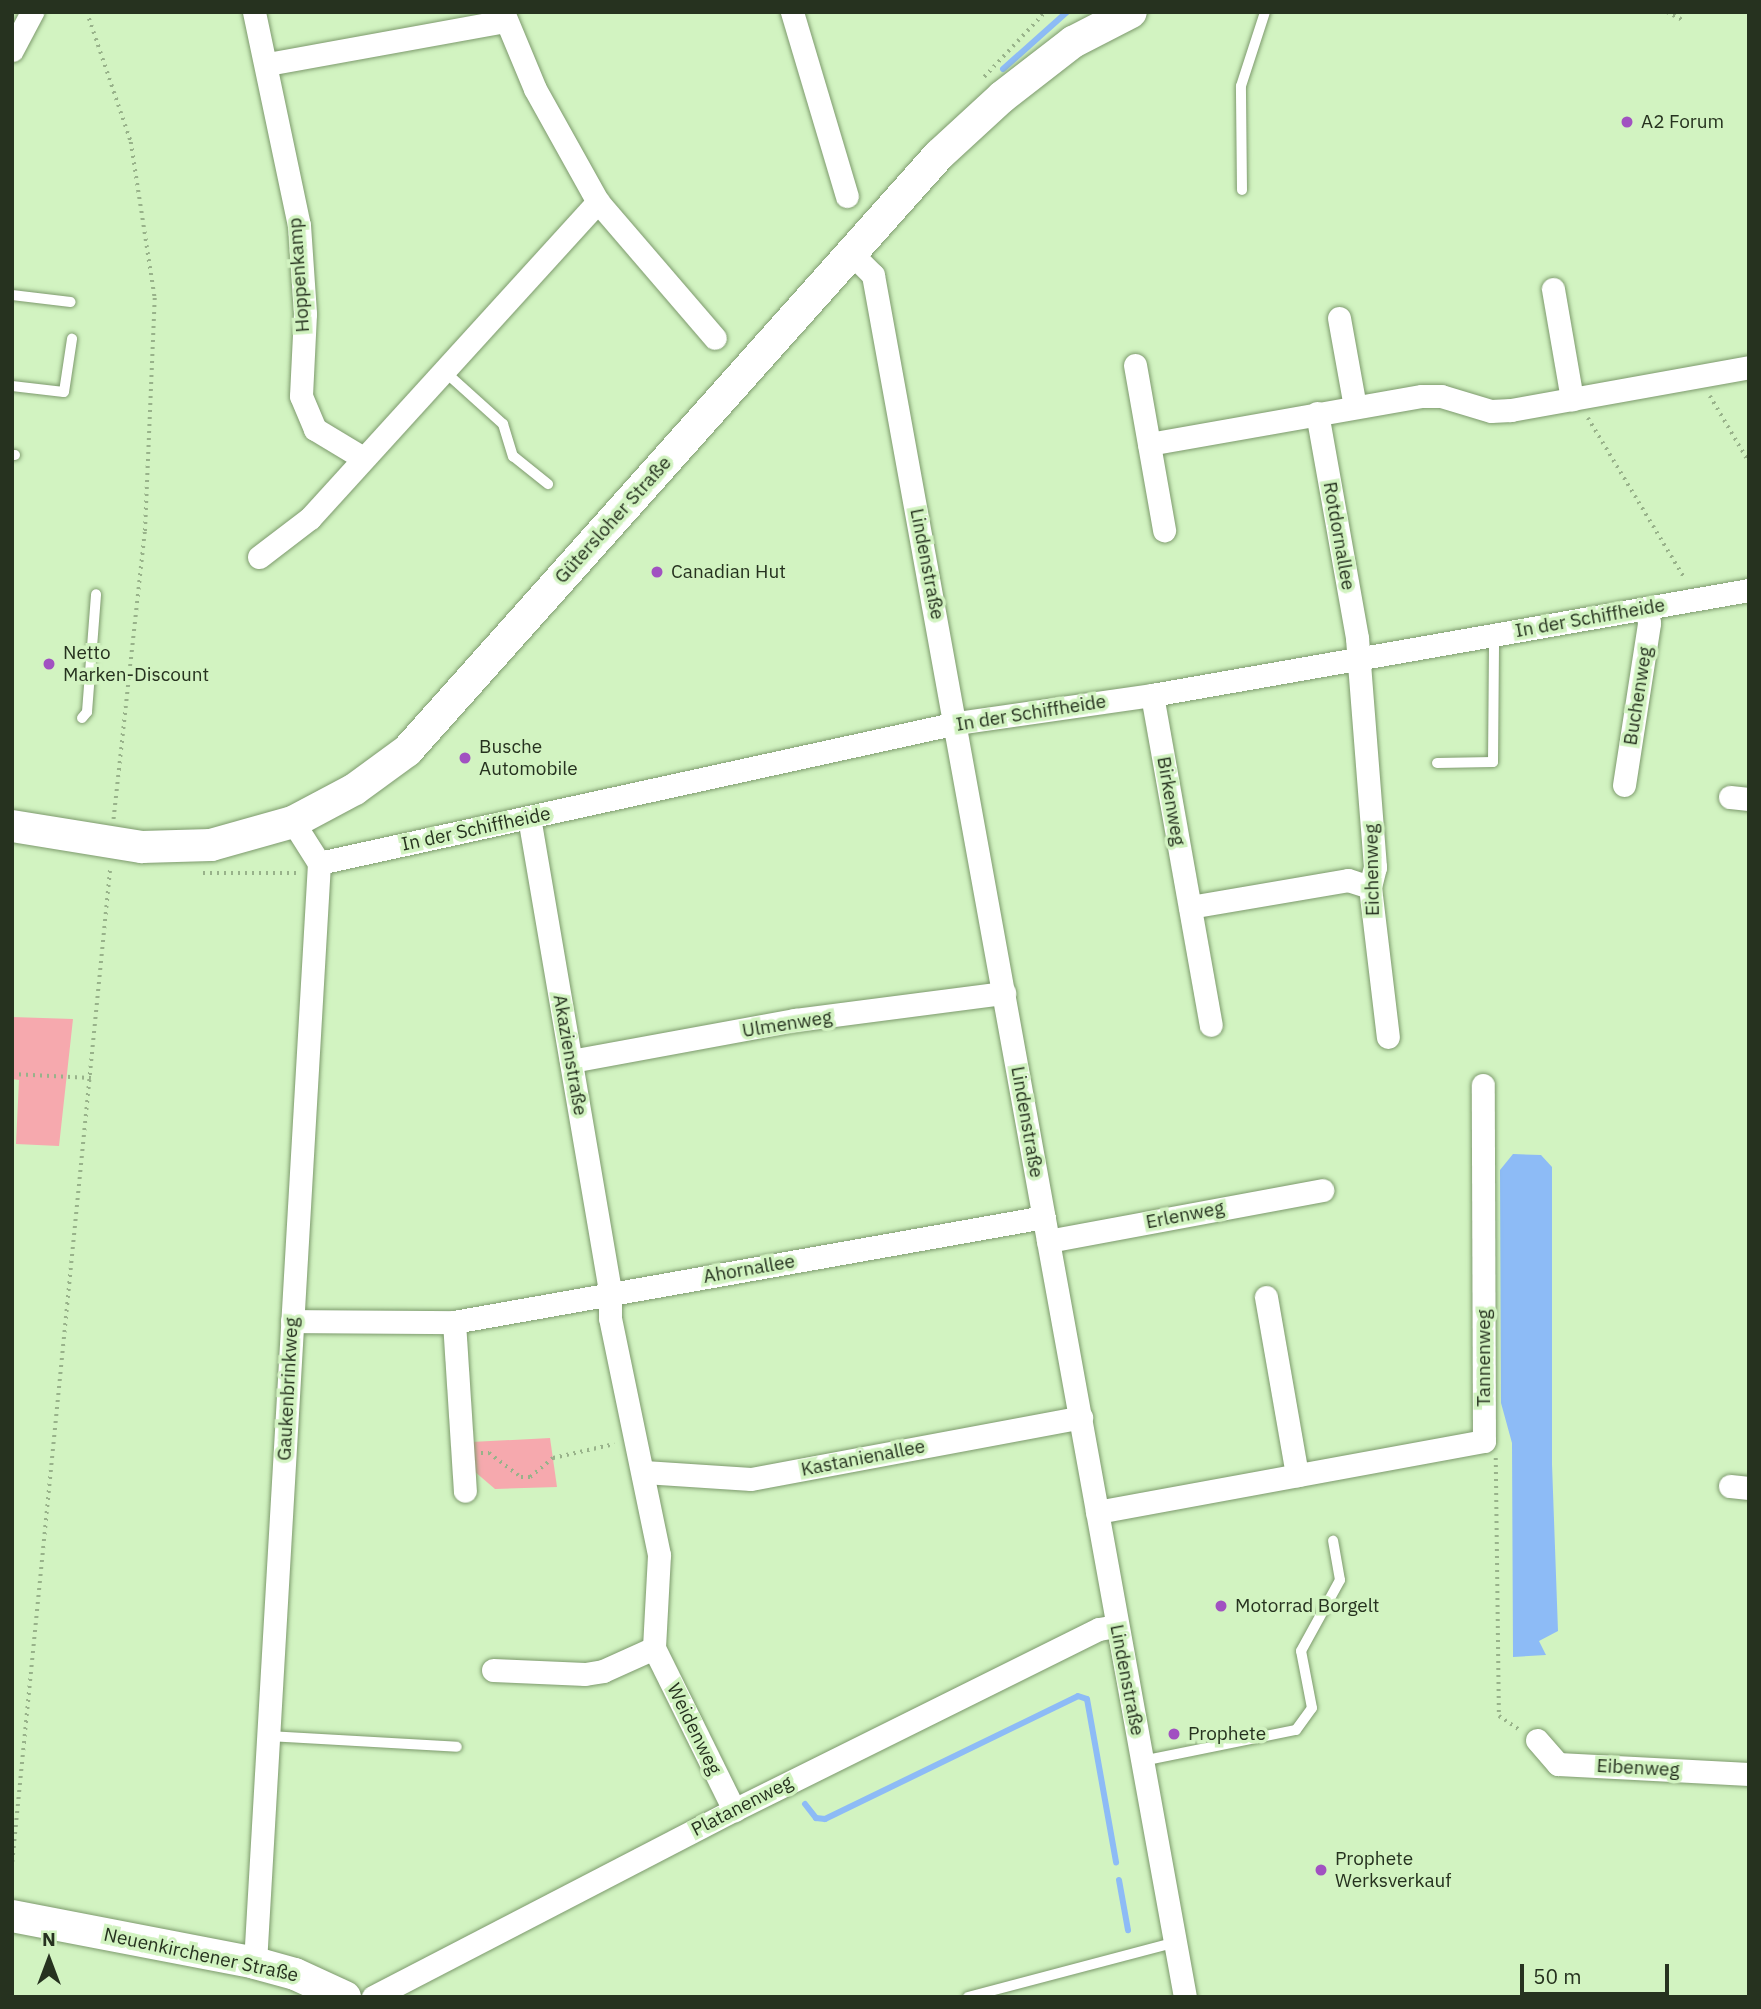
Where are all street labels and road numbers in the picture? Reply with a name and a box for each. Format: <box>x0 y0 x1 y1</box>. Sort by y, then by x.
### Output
street label: Hoppenkamp <box>284 217 314 333</box>
street label: Gütersloher Straße <box>550 452 676 588</box>
street label: Rotdornallee <box>1318 480 1360 592</box>
street label: Lindenstraße <box>905 506 949 622</box>
street label: In der Schiffheide <box>1513 594 1667 642</box>
street label: Buchenweg <box>1619 645 1657 747</box>
street label: In der Schiffheide <box>954 690 1108 736</box>
street label: Birkenweg <box>1152 755 1190 847</box>
street label: In der Schiffheide <box>399 802 553 856</box>
street label: Eichenweg <box>1360 824 1384 916</box>
street label: Akazienstraße <box>548 993 592 1117</box>
street label: Ulmenweg <box>740 1006 834 1042</box>
street label: Lindenstraße <box>1006 1065 1048 1179</box>
street label: Erlenweg <box>1144 1196 1226 1234</box>
street label: Ahornallee <box>701 1250 797 1288</box>
street label: Tannenweg <box>1473 1309 1495 1407</box>
street label: Gaukenbrinkweg <box>273 1317 303 1461</box>
street label: Kastanienallee <box>799 1435 927 1481</box>
street label: Lindenstraße <box>1105 1622 1149 1738</box>
street label: Weidenweg <box>662 1680 726 1778</box>
street label: Eibenweg <box>1596 1754 1680 1782</box>
street label: Platanenweg <box>688 1771 796 1841</box>
street label: Neuenkirchener Straße <box>102 1923 300 1987</box>

